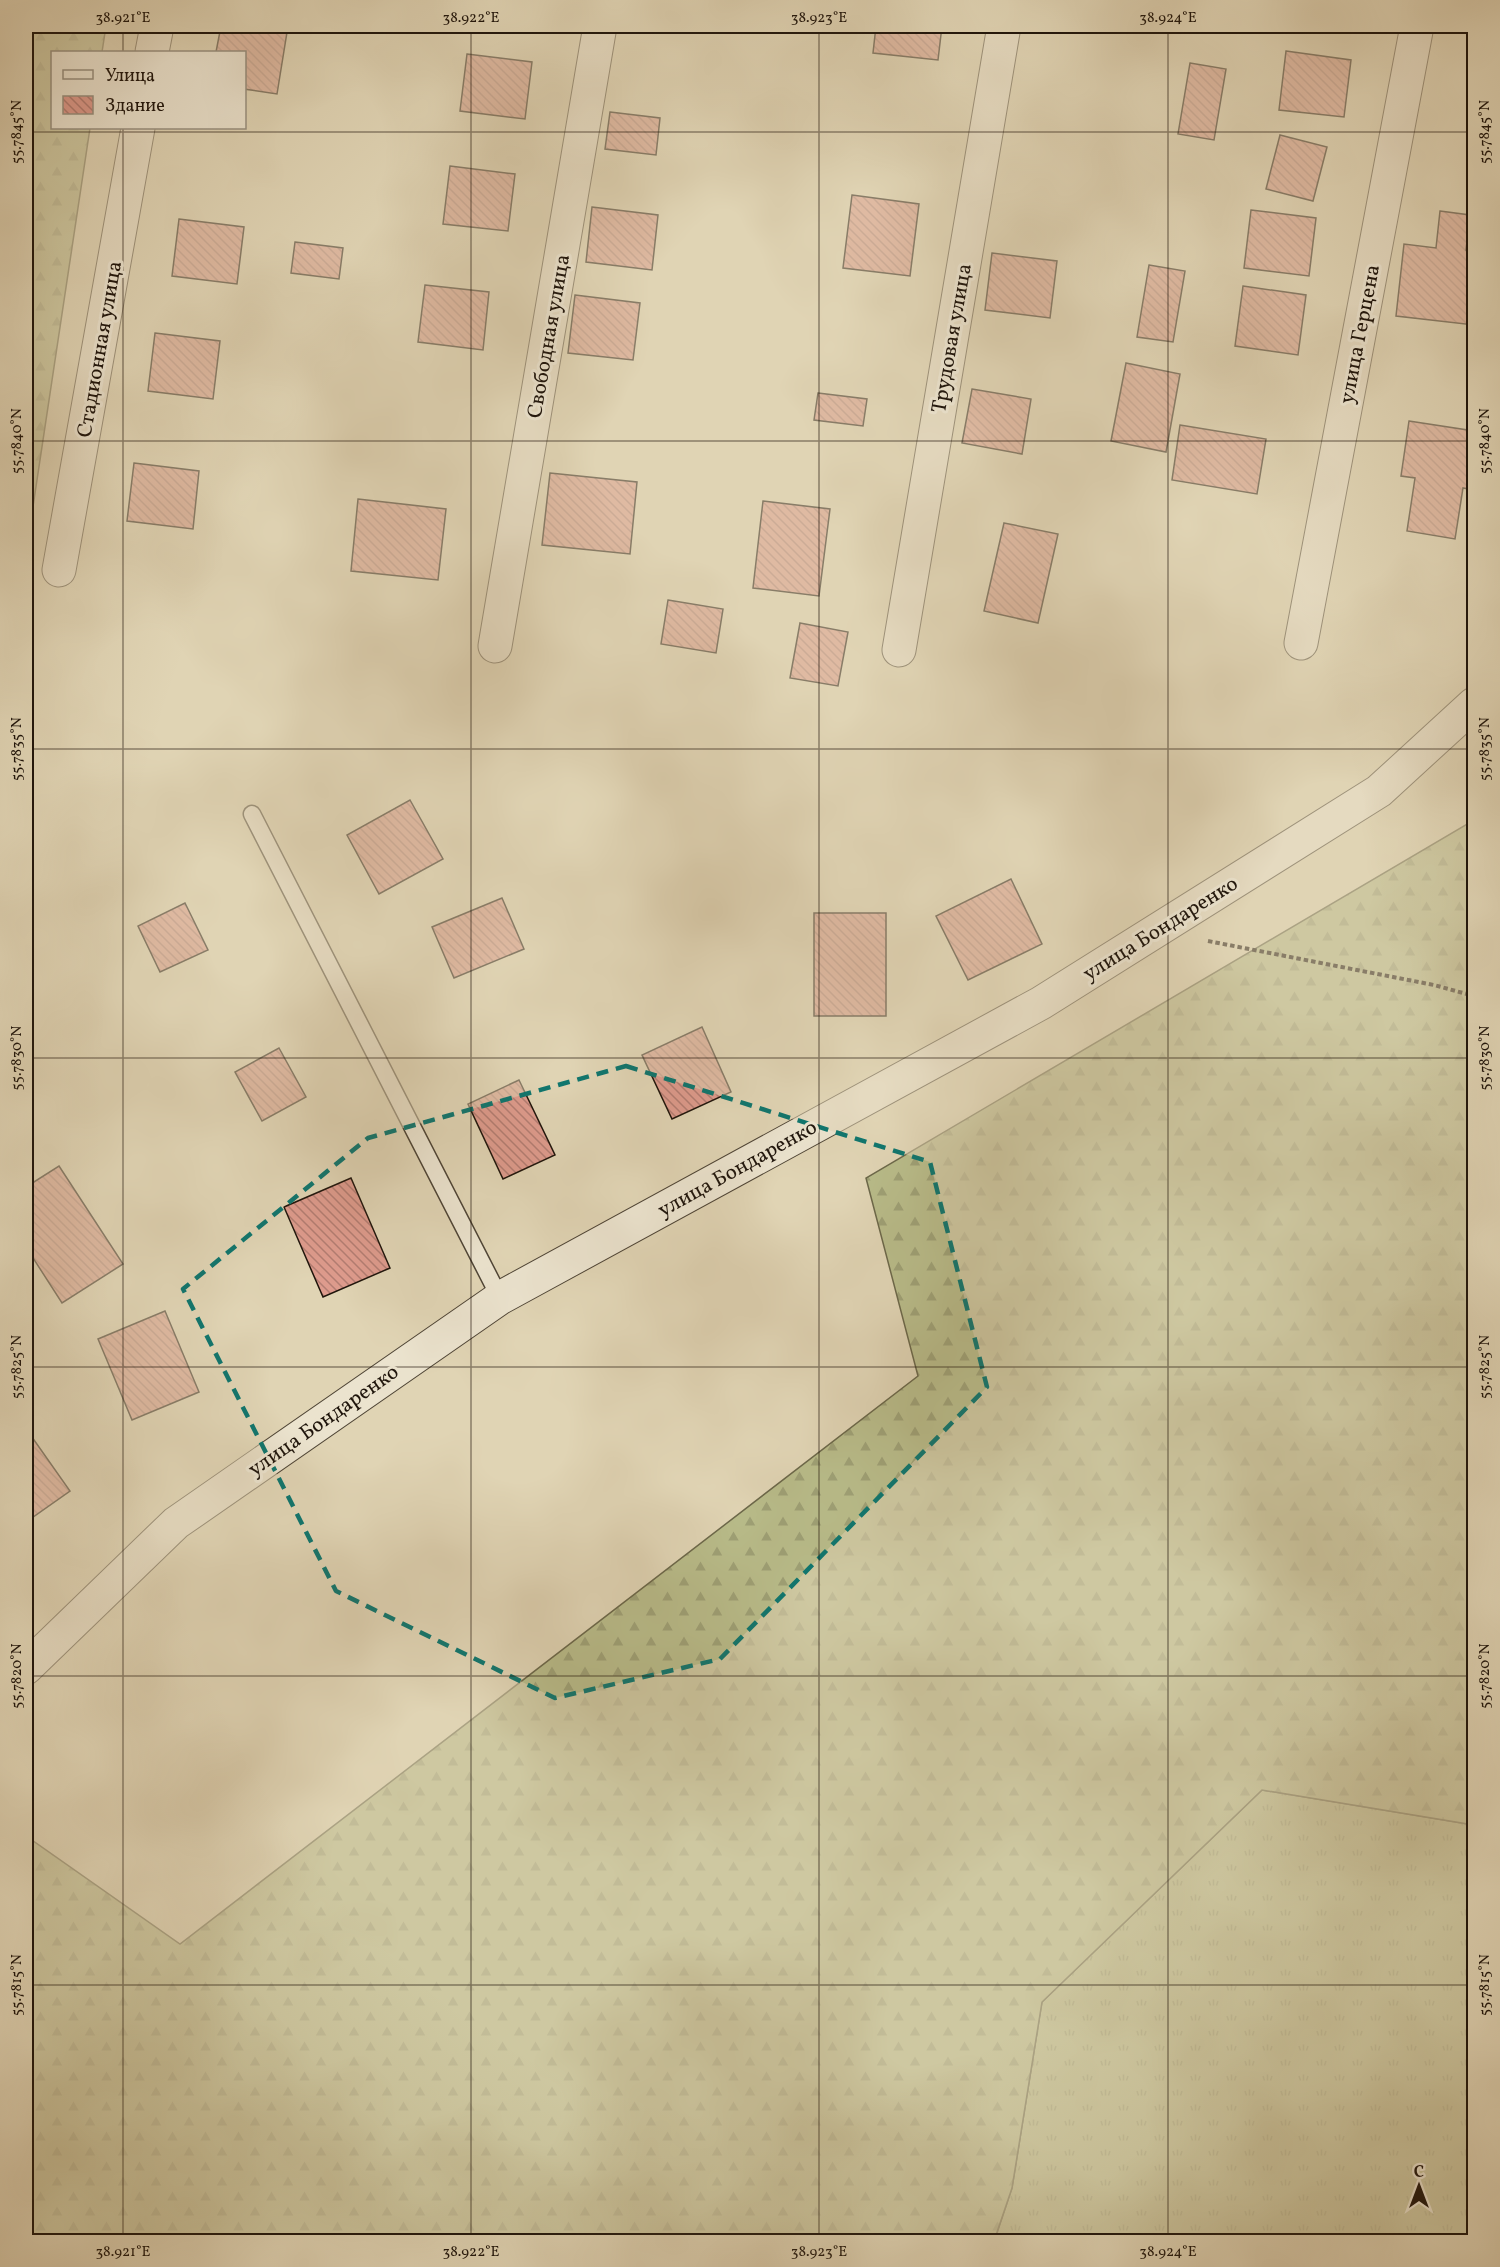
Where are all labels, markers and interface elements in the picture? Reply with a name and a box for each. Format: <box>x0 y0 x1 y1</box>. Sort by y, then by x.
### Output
text: 38.921°E <box>95 8 151 29</box>
text: 38.922°E <box>442 8 500 29</box>
text: 38.923°E <box>791 8 847 29</box>
text: 38.924°E <box>1139 8 1197 29</box>
legend <box>51 51 246 129</box>
text: Улица <box>105 64 155 89</box>
text: Здание <box>105 94 165 119</box>
text: 55.7845°N <box>7 100 28 164</box>
text: 55.7845°N <box>1475 100 1496 164</box>
street label: Свободная улица <box>521 252 578 420</box>
street label: Стадионная улица <box>71 259 130 440</box>
street label: Трудовая улица <box>925 261 980 415</box>
street label: улица Герцена <box>1333 262 1388 406</box>
text: 55.7840°N <box>7 408 28 474</box>
text: 55.7840°N <box>1475 408 1496 474</box>
text: 55.7835°N <box>7 717 28 781</box>
text: 55.7835°N <box>1475 717 1496 781</box>
street label: улица Бондаренко <box>1078 870 1244 989</box>
text: 55.7830°N <box>7 1026 28 1090</box>
text: 55.7830°N <box>1475 1026 1496 1090</box>
street label: улица Бондаренко <box>653 1113 823 1225</box>
text: 55.7825°N <box>7 1335 28 1399</box>
text: 55.7825°N <box>1475 1335 1496 1399</box>
street label: улица Бондаренко <box>243 1358 405 1484</box>
text: 55.7820°N <box>7 1643 28 1709</box>
text: 55.7820°N <box>1475 1643 1496 1709</box>
text: 55.7815°N <box>7 1954 28 2016</box>
text: 55.7815°N <box>1475 1954 1496 2016</box>
north arrow <box>1389 2156 1449 2216</box>
text: С <box>1414 2162 1424 2184</box>
text: 38.921°E <box>95 2242 151 2263</box>
text: 38.922°E <box>442 2242 500 2263</box>
text: 38.923°E <box>791 2242 847 2263</box>
text: 38.924°E <box>1139 2242 1197 2263</box>

